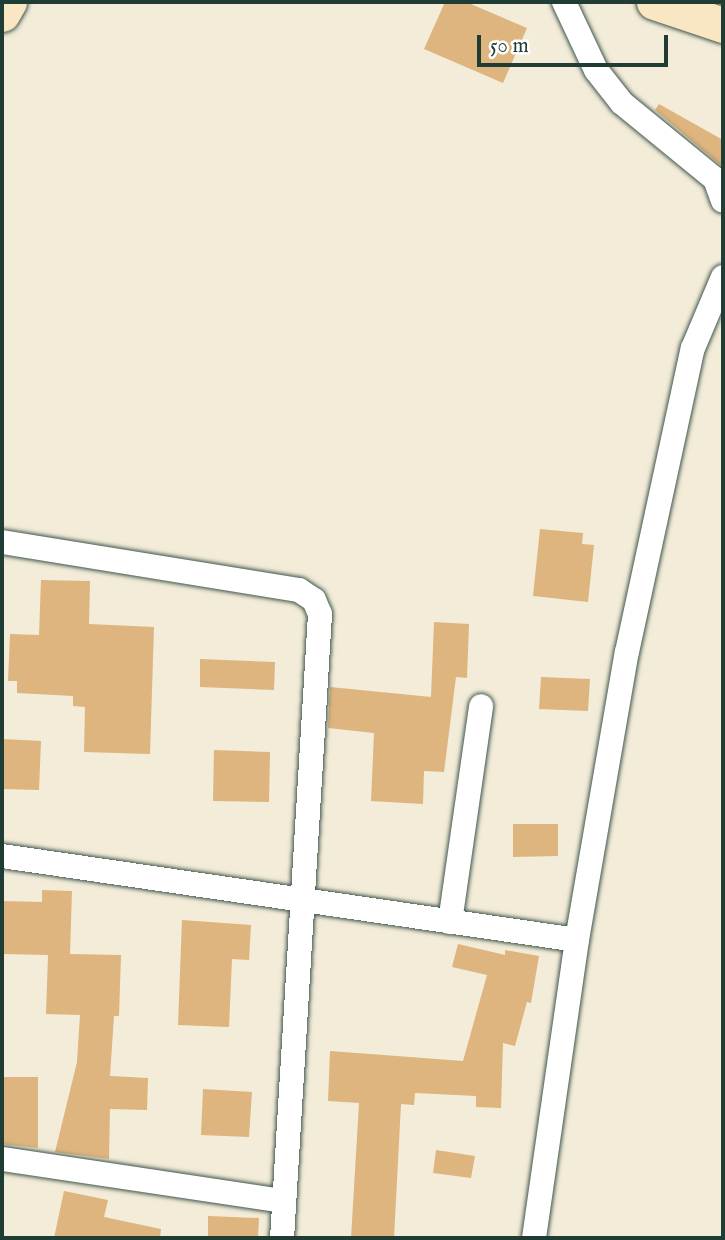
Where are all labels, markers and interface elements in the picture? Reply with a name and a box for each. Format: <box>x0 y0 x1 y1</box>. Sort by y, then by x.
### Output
scale bar <box>480 21 671 65</box>
text: 50 m <box>490 33 529 60</box>

